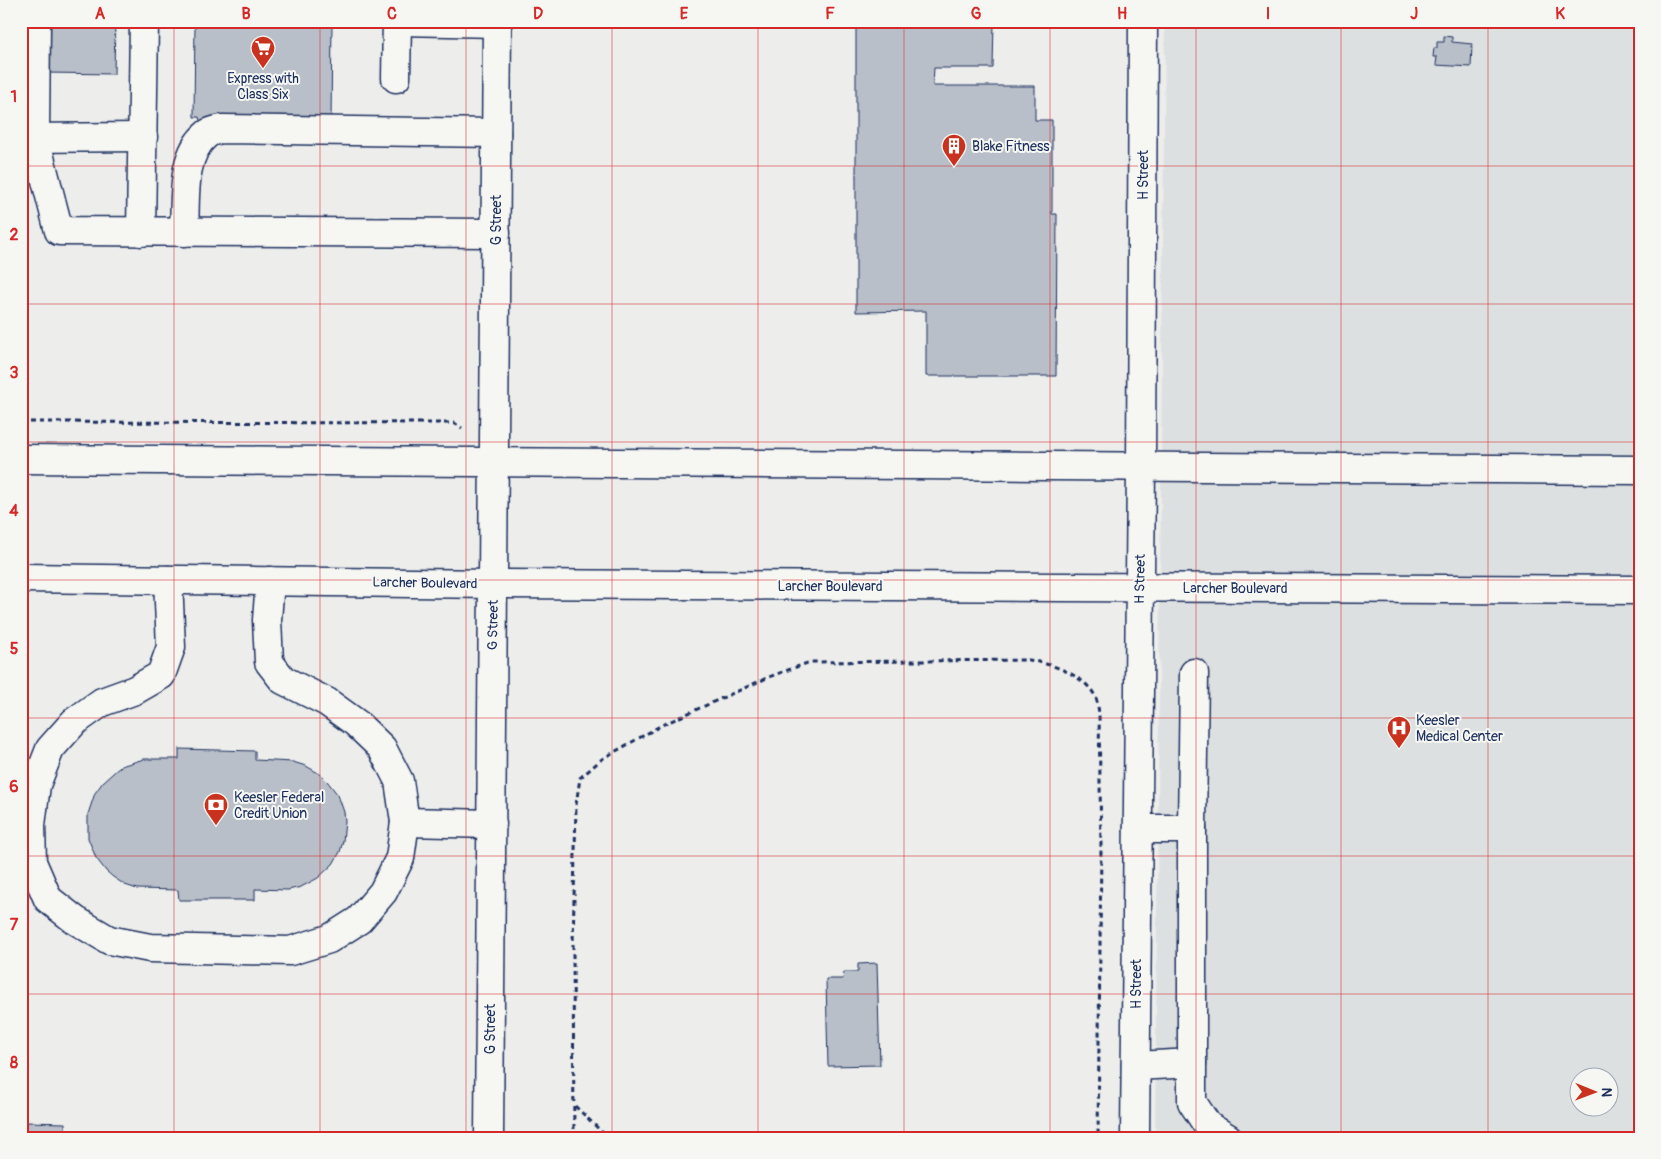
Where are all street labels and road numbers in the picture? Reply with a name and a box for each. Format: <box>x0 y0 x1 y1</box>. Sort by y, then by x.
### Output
street label: H Street <box>1135 150 1152 200</box>
street label: G Street <box>488 195 505 245</box>
street label: H Street <box>1131 554 1149 604</box>
street label: Larcher Boulevard <box>372 574 478 592</box>
street label: Larcher Boulevard <box>777 578 883 595</box>
street label: Larcher Boulevard <box>1182 580 1288 597</box>
street label: G Street <box>484 599 502 650</box>
street label: H Street <box>1128 959 1145 1009</box>
street label: G Street <box>482 1004 499 1054</box>

